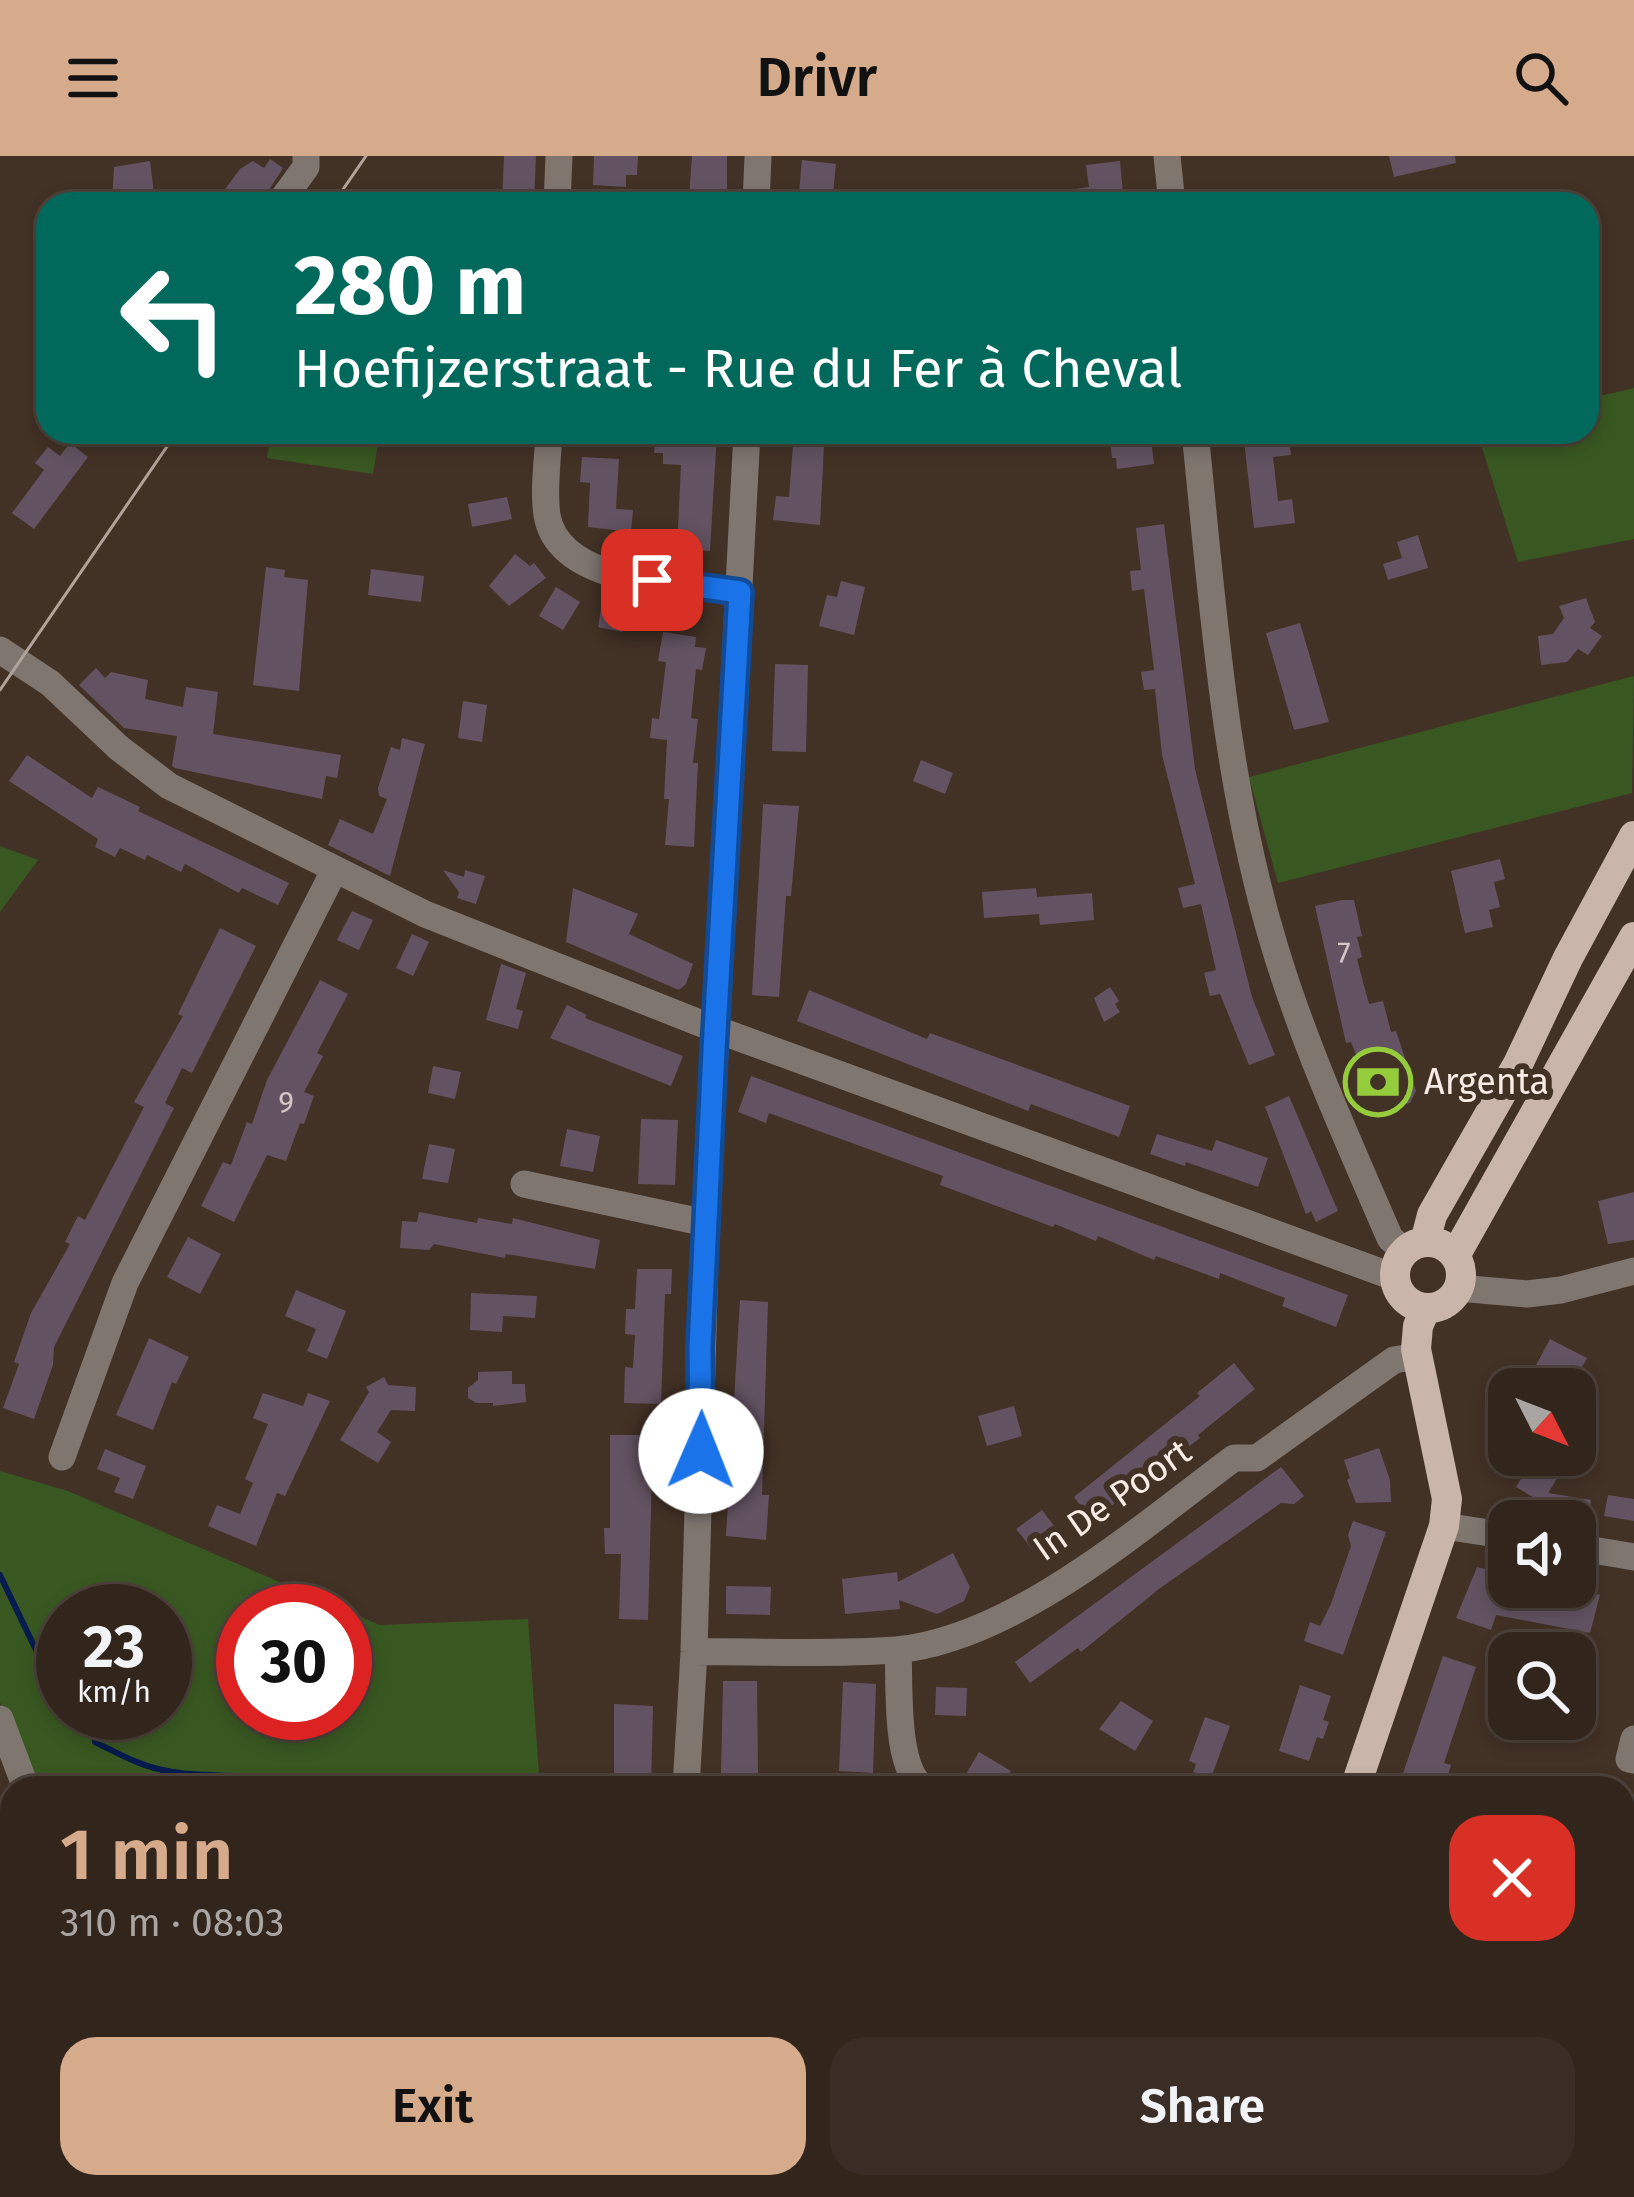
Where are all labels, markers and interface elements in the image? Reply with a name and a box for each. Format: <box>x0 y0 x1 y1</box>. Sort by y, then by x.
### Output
icon: menu <box>60 45 126 111</box>
icon: search <box>1508 45 1574 111</box>
text: Drivr <box>757 46 877 110</box>
text: 280 m <box>294 235 526 336</box>
icon: left <box>96 240 252 396</box>
text: Hoefijzerstraat - Rue du Fer à Cheval <box>294 337 1182 401</box>
pin <box>601 529 703 631</box>
icon: arrive <box>619 547 685 613</box>
house number: 7 <box>1337 935 1351 971</box>
bank icon: Argenta <box>1343 1047 1413 1117</box>
place label: Argenta <box>1424 1060 1549 1104</box>
house number: 9 <box>278 1084 294 1120</box>
north arrow <box>1488 1368 1596 1476</box>
map controls <box>1488 1368 1596 1740</box>
position arrow <box>638 1388 764 1514</box>
street label: In De Poort <box>1025 1430 1199 1570</box>
button: sound <box>1488 1500 1596 1608</box>
speed limit sign: 30 <box>216 1584 372 1740</box>
text: 23 <box>83 1611 145 1683</box>
button: search <box>1488 1632 1596 1740</box>
text: km/h <box>77 1674 151 1710</box>
text: 1 min <box>60 1812 233 1898</box>
button: close <box>1449 1815 1575 1941</box>
text: 310 m · 08:03 <box>60 1900 284 1946</box>
button: Exit <box>60 2037 806 2175</box>
button: Share <box>830 2037 1575 2175</box>

